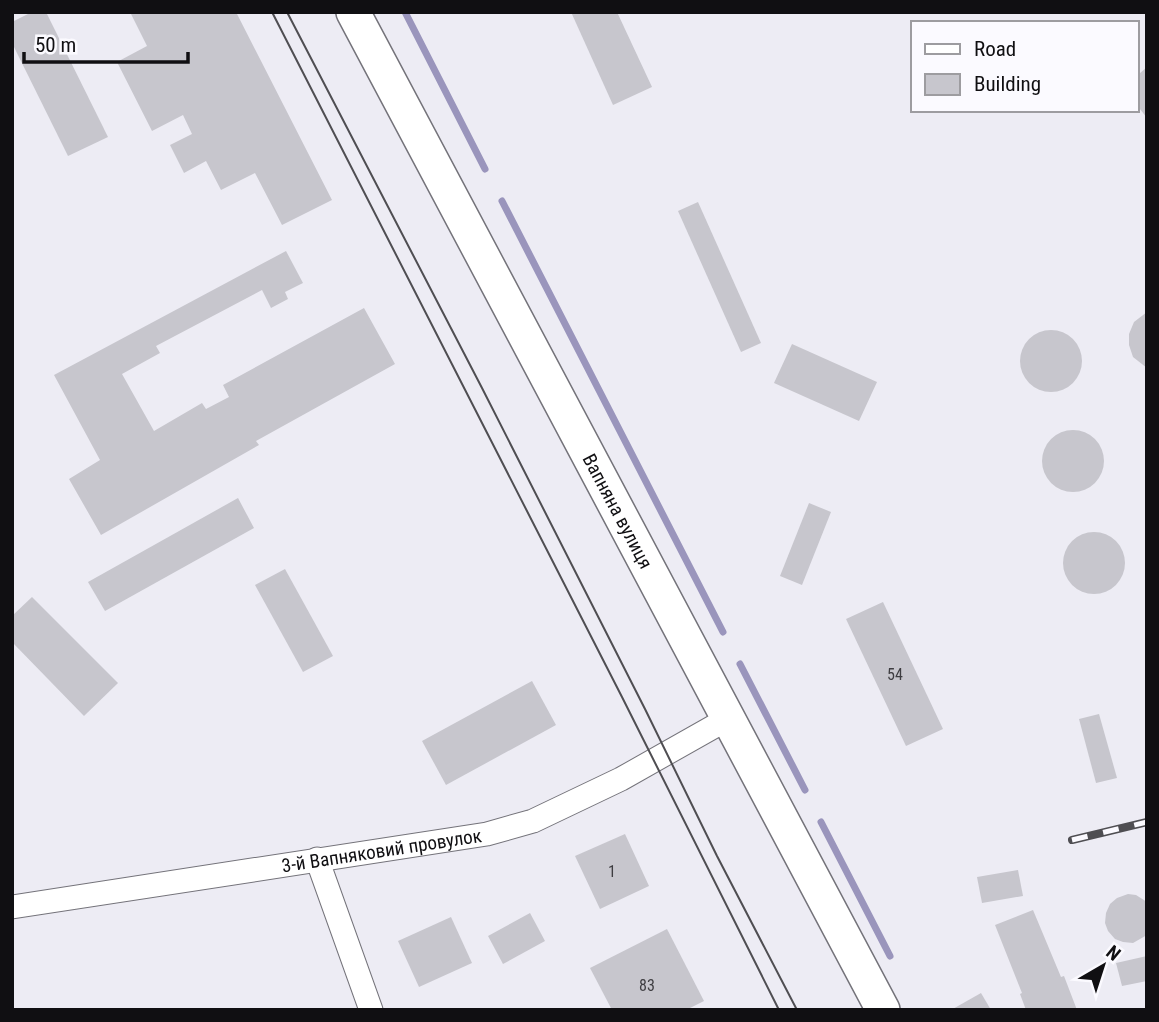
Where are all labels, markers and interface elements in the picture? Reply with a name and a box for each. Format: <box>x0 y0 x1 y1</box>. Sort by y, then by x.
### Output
scale bar <box>24 21 189 65</box>
legend <box>911 21 1138 112</box>
text: 50 m <box>35 33 76 57</box>
text: Road <box>974 37 1016 61</box>
text: Building <box>974 72 1041 96</box>
street label: Вапняна вулиця <box>578 450 658 572</box>
house number: 54 <box>887 665 903 684</box>
street label: 3-й Вапняковий провулок <box>280 823 483 877</box>
house number: 1 <box>608 862 616 881</box>
north arrow <box>1068 931 1138 1001</box>
text: N <box>1102 941 1125 966</box>
house number: 83 <box>639 976 655 995</box>

